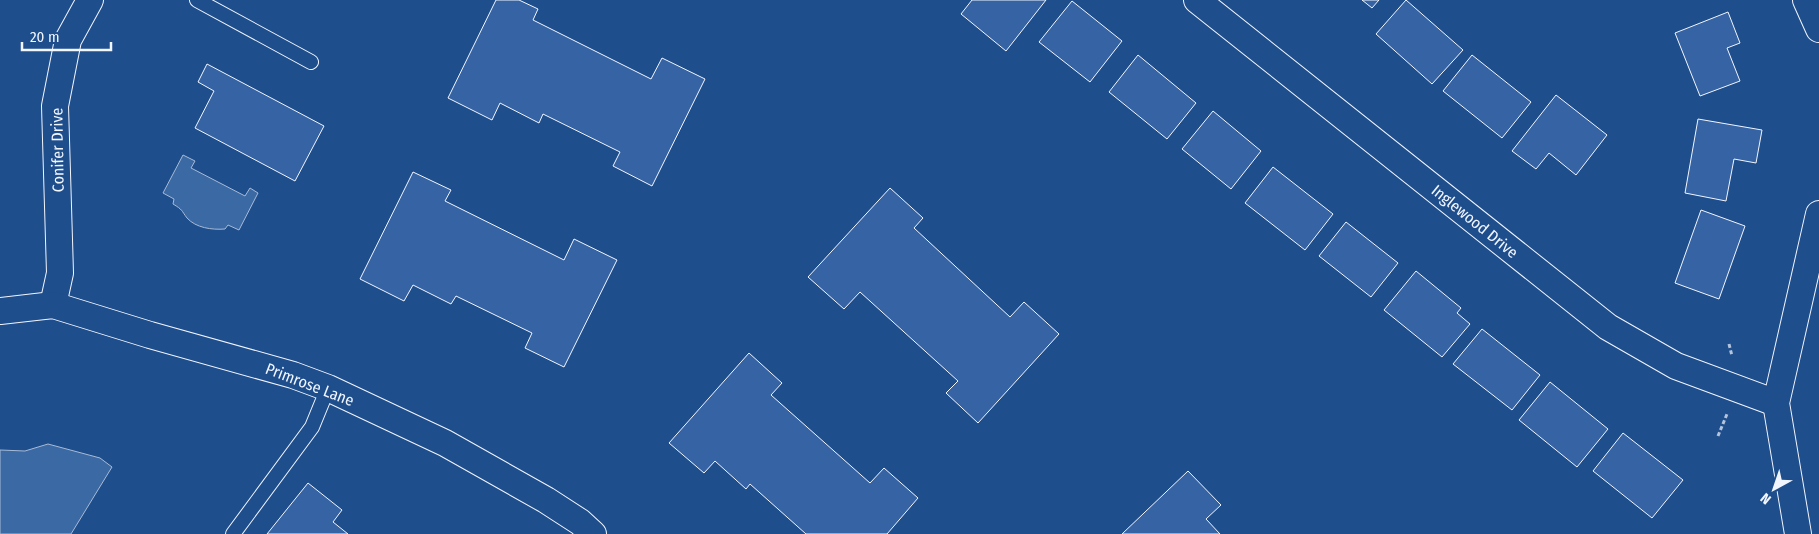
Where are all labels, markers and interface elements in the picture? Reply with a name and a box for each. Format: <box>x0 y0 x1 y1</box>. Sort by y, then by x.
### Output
scale bar <box>22 20 111 52</box>
text: 20 m <box>30 28 60 46</box>
street label: Conifer Drive <box>47 107 68 192</box>
street label: Inglewood Drive <box>1428 181 1522 262</box>
street label: Primrose Lane <box>263 359 357 410</box>
north arrow <box>1749 464 1799 514</box>
text: N <box>1757 489 1775 508</box>

